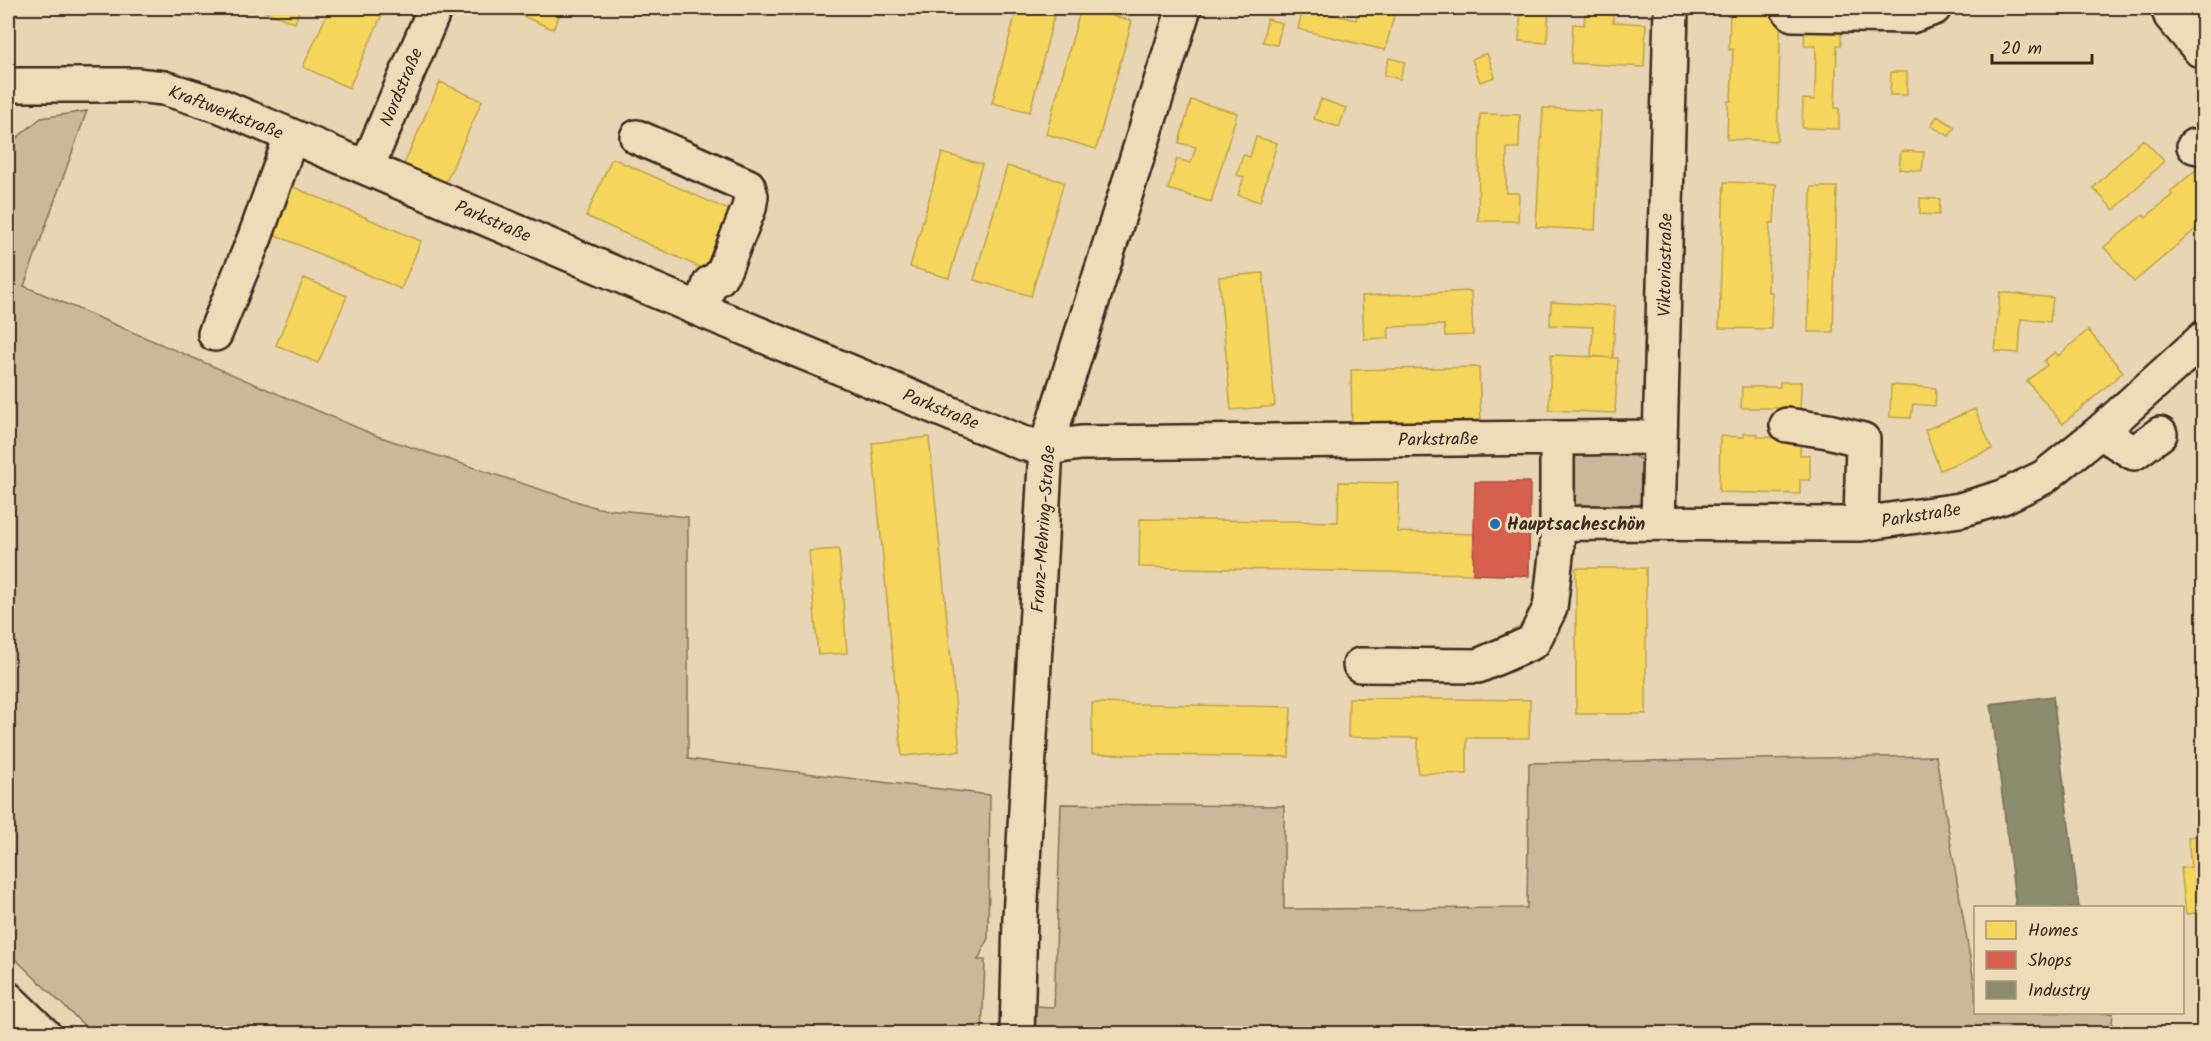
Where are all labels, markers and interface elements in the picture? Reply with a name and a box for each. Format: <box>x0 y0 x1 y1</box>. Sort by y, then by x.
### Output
scale bar <box>1992 27 2092 65</box>
text: 20 m <box>2001 35 2042 64</box>
street label: Nordstraße <box>373 44 432 131</box>
street label: Kraftwerkstraße <box>164 78 287 149</box>
street label: Parkstraße <box>450 193 535 251</box>
street label: Viktoriastraße <box>1651 213 1682 317</box>
street label: Parkstraße <box>898 382 983 439</box>
street label: Parkstraße <box>1398 425 1478 456</box>
street label: Franz-Mehring-Straße <box>1024 444 1065 614</box>
street label: Parkstraße <box>1879 496 1963 537</box>
place label: Hauptsacheschön <box>1507 511 1645 540</box>
marker: Hauptsacheschön <box>1488 517 1502 531</box>
legend <box>1974 906 2184 1014</box>
text: Homes <box>2028 917 2079 946</box>
text: Shops <box>2028 947 2072 976</box>
text: Industry <box>2028 977 2090 1006</box>

